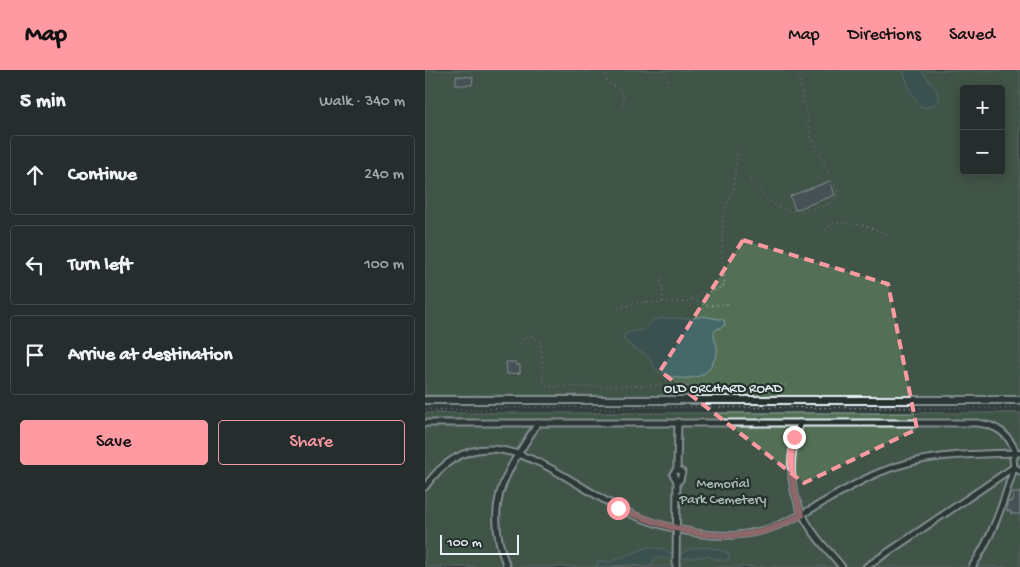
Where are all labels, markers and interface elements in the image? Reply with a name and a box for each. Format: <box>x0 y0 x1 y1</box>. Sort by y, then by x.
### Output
text: Map <box>25 21 67 50</box>
text: Map <box>788 25 820 46</box>
text: Directions <box>848 25 921 46</box>
text: Saved <box>949 25 995 46</box>
map controls <box>960 85 1005 175</box>
button: + <box>960 85 1005 130</box>
text: 5 min <box>20 90 65 115</box>
text: Walk · 340 m <box>319 93 405 112</box>
button: − <box>960 130 1005 175</box>
icon: ahead <box>21 161 49 189</box>
text: Continue <box>68 164 137 187</box>
text: 240 m <box>364 166 404 185</box>
icon: left <box>21 251 49 279</box>
text: Turn left <box>68 254 132 277</box>
text: 100 m <box>364 256 404 275</box>
icon: arrive <box>21 341 49 369</box>
text: Arrive at destination <box>68 344 232 367</box>
street label: OLD ORCHARD ROAD <box>664 381 783 398</box>
button: Save <box>20 420 208 465</box>
button: Share <box>218 420 405 465</box>
route end <box>783 426 806 449</box>
park label: Memorial Park Cemetery <box>679 476 766 509</box>
route start <box>607 497 630 520</box>
scale bar <box>440 532 519 555</box>
text: 100 m <box>447 535 482 552</box>

